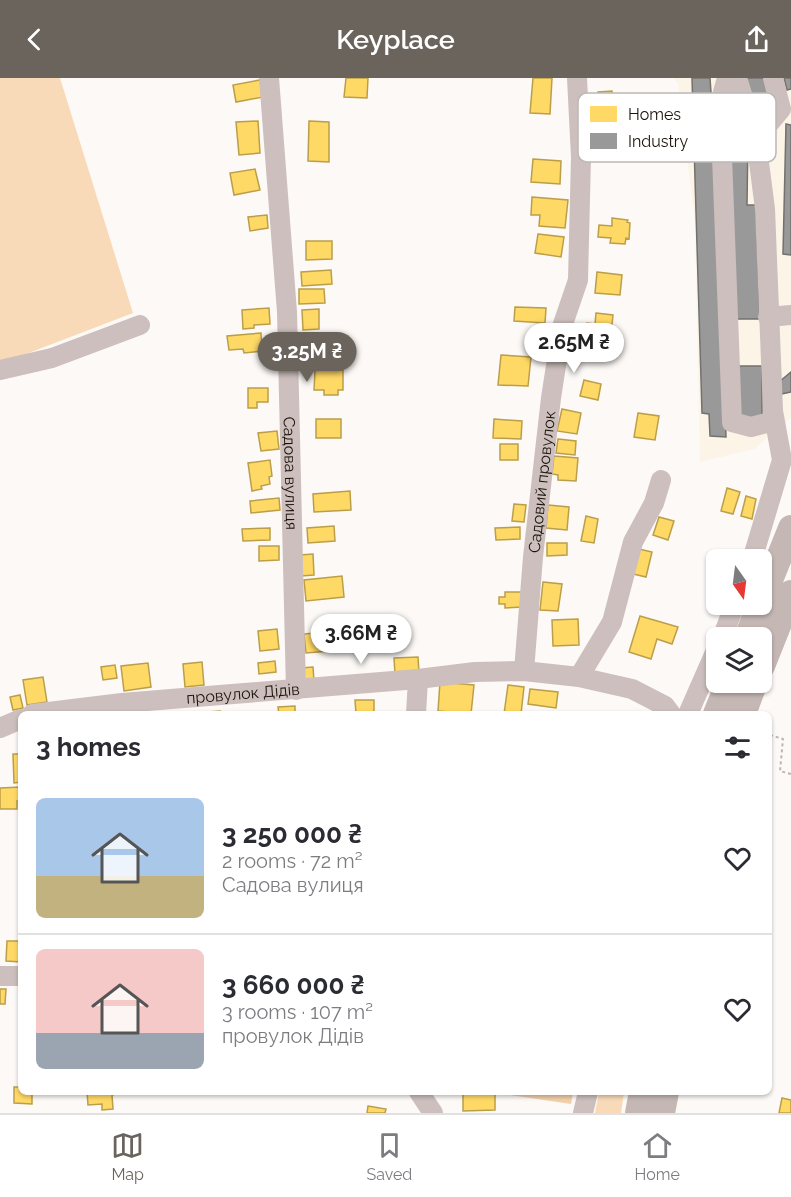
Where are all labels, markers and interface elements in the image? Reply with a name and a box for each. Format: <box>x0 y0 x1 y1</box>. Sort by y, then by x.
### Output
icon: back <box>18 23 51 56</box>
icon: share <box>740 23 773 56</box>
text: Keyplace <box>336 24 455 55</box>
legend <box>578 93 776 162</box>
text: Homes <box>628 105 681 124</box>
text: Industry <box>628 132 688 151</box>
pin: 2.65M ₴ <box>519 323 629 374</box>
text: 2.65M ₴ <box>538 330 610 354</box>
pin: 3.25M ₴ <box>252 332 362 383</box>
text: 3.25M ₴ <box>272 339 342 363</box>
street label: Садовий провулок <box>524 410 559 554</box>
street label: Садова вулиця <box>280 416 302 530</box>
north arrow <box>706 549 772 615</box>
map controls <box>706 549 772 693</box>
pin: 3.66M ₴ <box>306 614 416 665</box>
text: 3.66M ₴ <box>325 621 397 645</box>
button: layers <box>706 627 772 693</box>
street label: провулок Дідів <box>186 679 300 707</box>
icon: filters <box>721 731 754 764</box>
text: 3 homes <box>36 732 141 762</box>
text: 3 250 000 ₴ <box>222 819 362 849</box>
icon: home <box>84 822 156 894</box>
icon: heart <box>721 842 754 875</box>
text: 2 rooms · 72 m² <box>222 849 362 873</box>
text: Садова вулиця <box>222 873 364 897</box>
text: 3 660 000 ₴ <box>222 970 365 1000</box>
icon: home <box>84 973 156 1045</box>
icon: heart <box>721 993 754 1026</box>
text: 3 rooms · 107 m² <box>222 1000 373 1024</box>
text: провулок Дідів <box>222 1024 364 1048</box>
tab: Map <box>111 1129 144 1184</box>
tab: Saved <box>366 1129 412 1184</box>
tab: Home <box>635 1129 680 1184</box>

